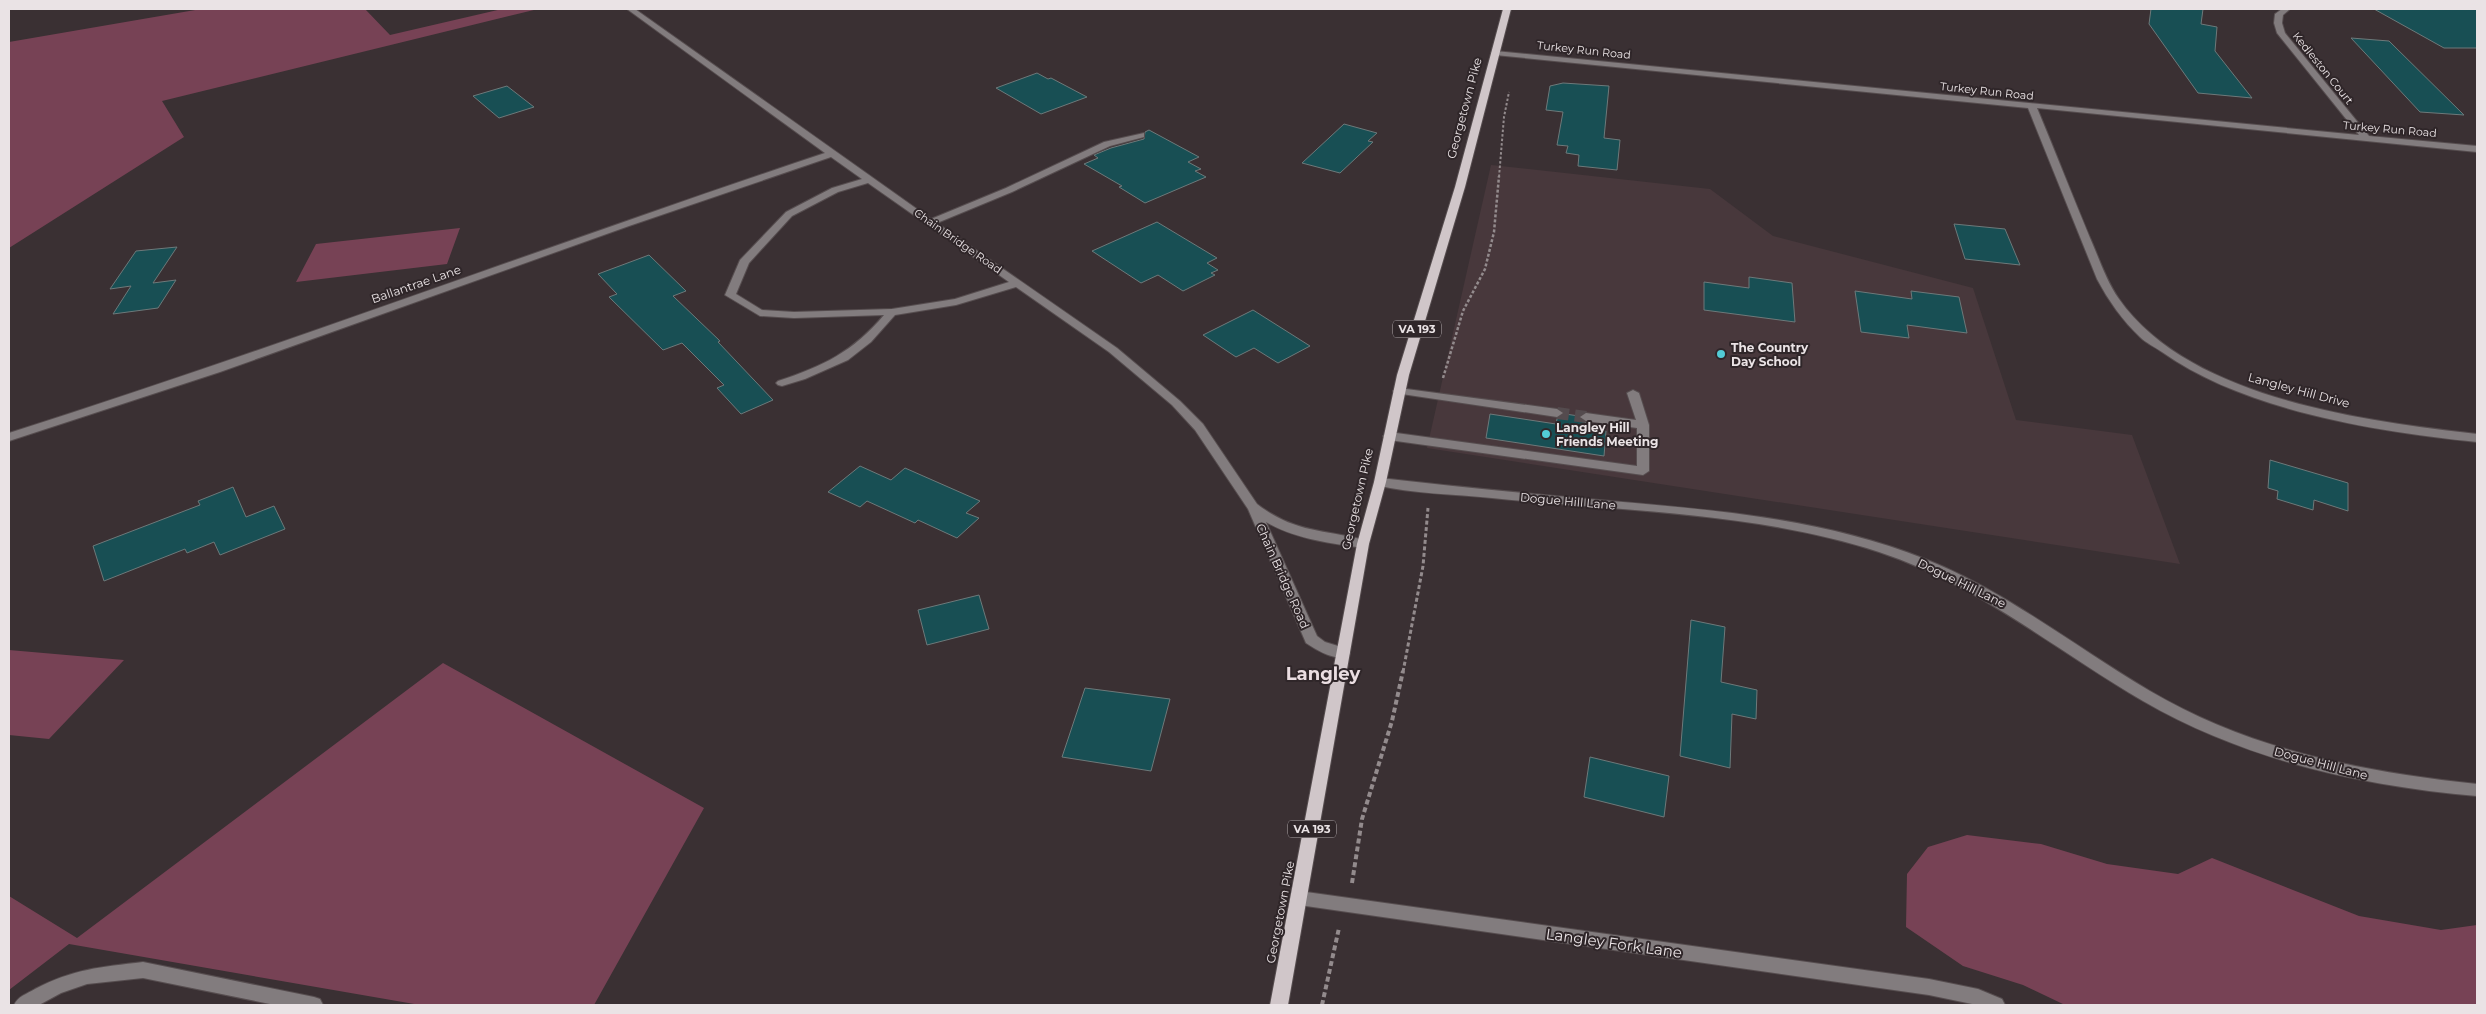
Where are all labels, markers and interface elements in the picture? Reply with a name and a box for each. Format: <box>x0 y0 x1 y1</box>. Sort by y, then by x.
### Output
street label: Kedleston Court <box>2290 29 2357 107</box>
street label: Turkey Run Road <box>1536 38 1632 62</box>
street label: Georgetown Pike <box>1443 56 1485 160</box>
street label: Turkey Run Road <box>1939 79 2035 103</box>
street label: Turkey Run Road <box>2343 118 2437 140</box>
street label: Chain Bridge Road <box>911 205 1005 277</box>
street label: Ballantrae Lane <box>369 262 463 306</box>
road number: VA 193 <box>1393 320 1441 338</box>
place label: The Country Day School <box>1731 340 1809 369</box>
marker: The Country Day School <box>1715 348 1727 360</box>
street label: Langley Hill Drive <box>2247 369 2351 411</box>
place label: Langley Hill Friends Meeting <box>1556 420 1658 449</box>
marker: Langley Hill Friends Meeting <box>1540 428 1552 440</box>
street label: Georgetown Pike <box>1338 447 1376 551</box>
street label: Dogue Hill Lane <box>1519 489 1617 513</box>
street label: Chain Bridge Road <box>1253 521 1313 631</box>
street label: Dogue Hill Lane <box>1915 555 2009 611</box>
district label: Langley <box>1286 663 1361 685</box>
street label: Dogue Hill Lane <box>2273 743 2369 783</box>
road number: VA 193 <box>1288 821 1336 838</box>
street label: Georgetown Pike <box>1263 860 1297 964</box>
street label: Langley Fork Lane <box>1545 924 1683 962</box>

